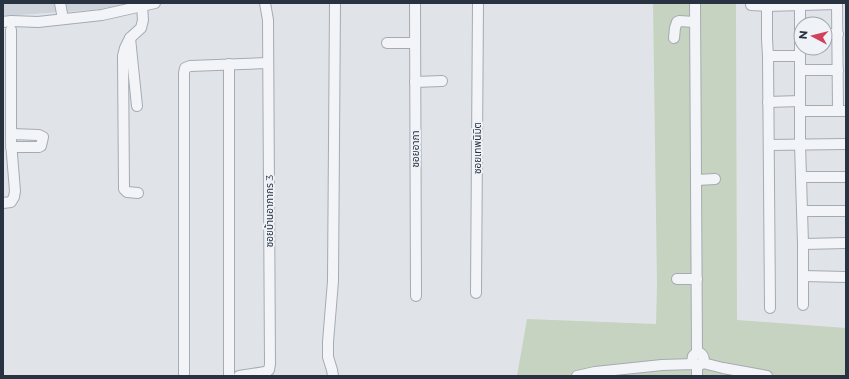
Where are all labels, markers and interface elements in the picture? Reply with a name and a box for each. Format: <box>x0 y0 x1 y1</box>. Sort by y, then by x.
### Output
north arrow <box>793 16 833 56</box>
text: N <box>796 30 811 40</box>
street label: ซอยเทพนิมิต <box>471 122 484 174</box>
street label: ซอยอาภา <box>409 130 422 168</box>
street label: ซอยบ้านอาภากร 3 <box>263 174 276 247</box>

